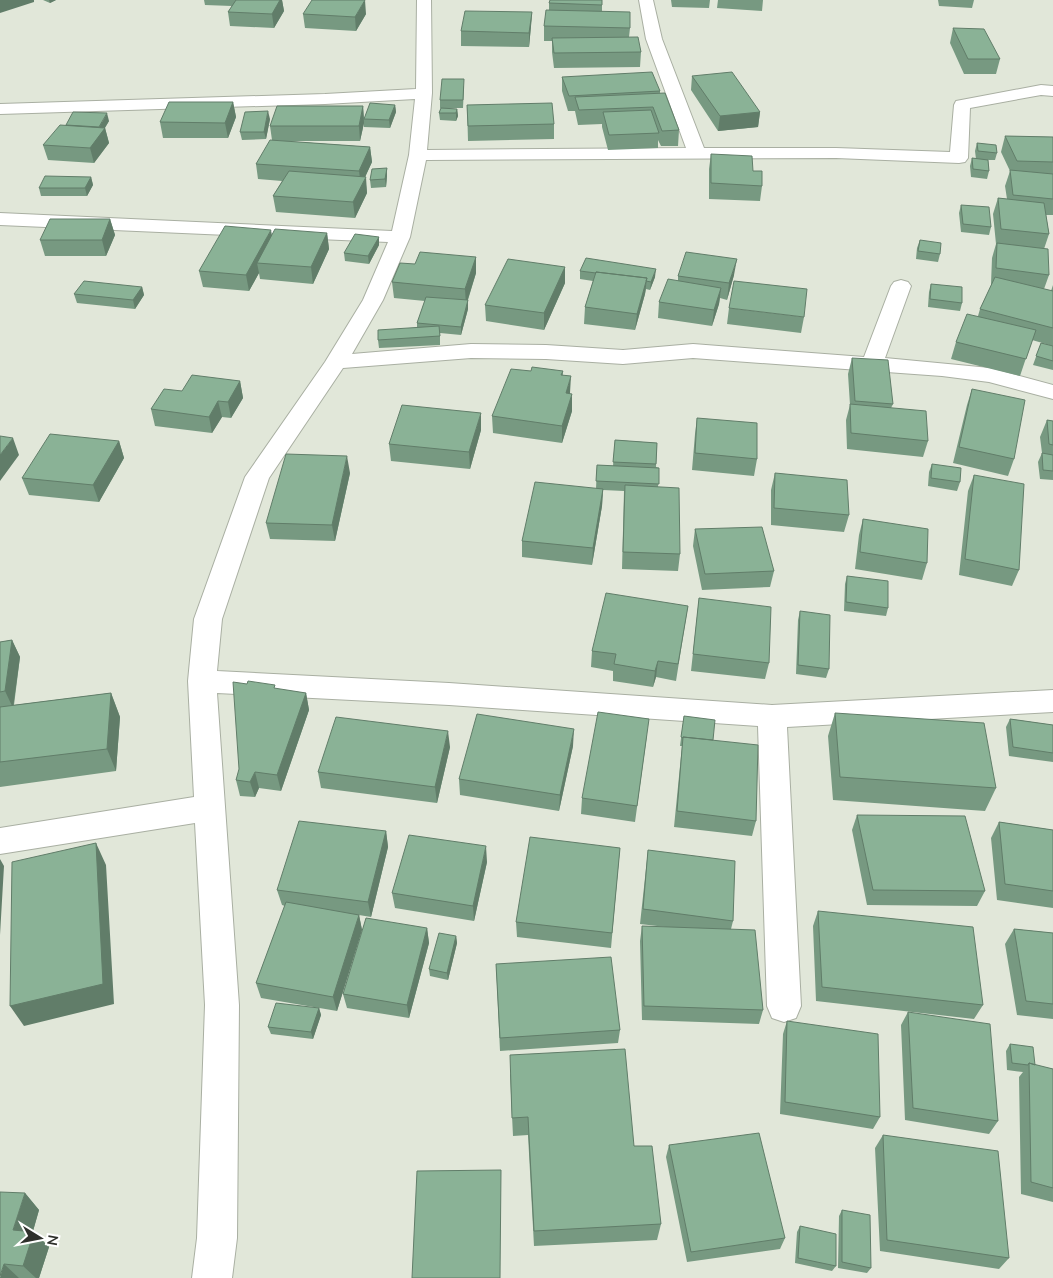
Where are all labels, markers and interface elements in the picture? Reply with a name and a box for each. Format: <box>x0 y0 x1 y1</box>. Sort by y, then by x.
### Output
north arrow <box>15 1213 65 1263</box>
text: N <box>42 1233 63 1247</box>

